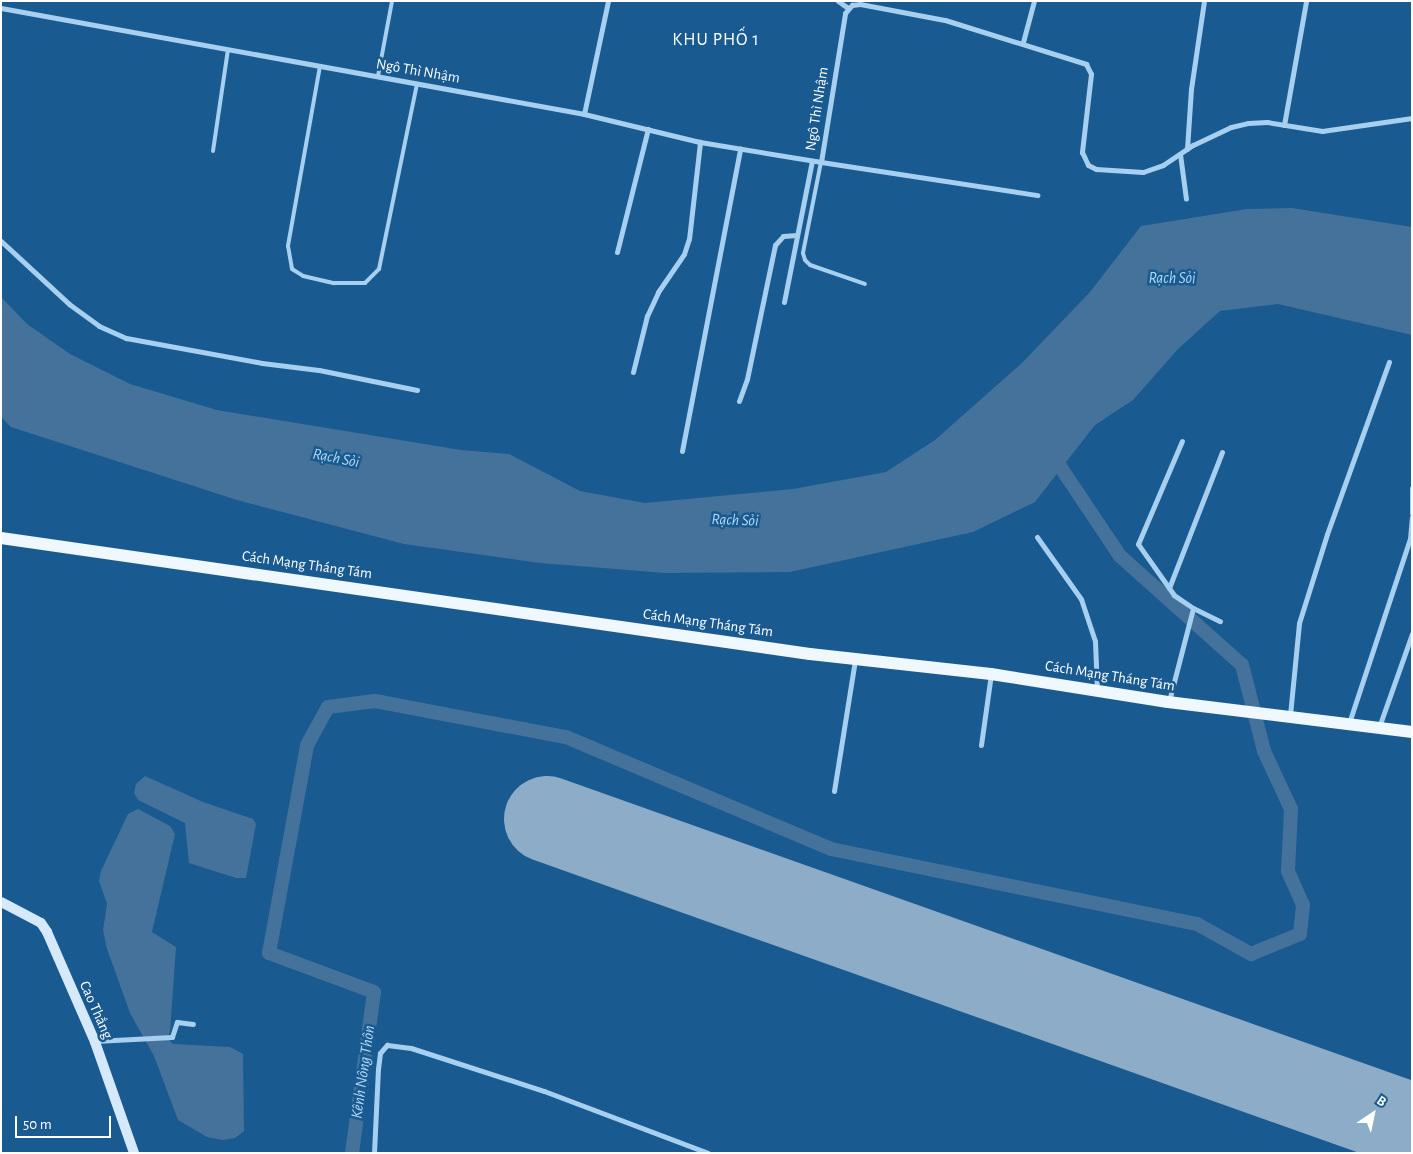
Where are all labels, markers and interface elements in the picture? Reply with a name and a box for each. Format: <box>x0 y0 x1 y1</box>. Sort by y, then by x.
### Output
district label: KHU PHỐ 1 <box>671 29 761 51</box>
street label: Ngô Thì Nhậm <box>375 55 461 87</box>
street label: Ngô Thì Nhậm <box>801 66 833 152</box>
water label: Rạch Sỏi <box>1148 268 1196 288</box>
water label: Rạch Sỏi <box>311 444 361 472</box>
water label: Rạch Sỏi <box>711 510 759 530</box>
street label: Cách Mạng Tháng Tám <box>241 547 373 583</box>
street label: Cách Mạng Tháng Tám <box>642 605 774 641</box>
street label: Cách Mạng Tháng Tám <box>1044 657 1176 695</box>
street label: Cao Thắng <box>75 978 117 1042</box>
water label: Kênh Nông Thôn <box>347 1024 379 1120</box>
north arrow <box>1348 1089 1398 1139</box>
text: B <box>1374 1093 1389 1110</box>
scale bar <box>18 1106 114 1138</box>
text: 50 m <box>23 1117 52 1132</box>

